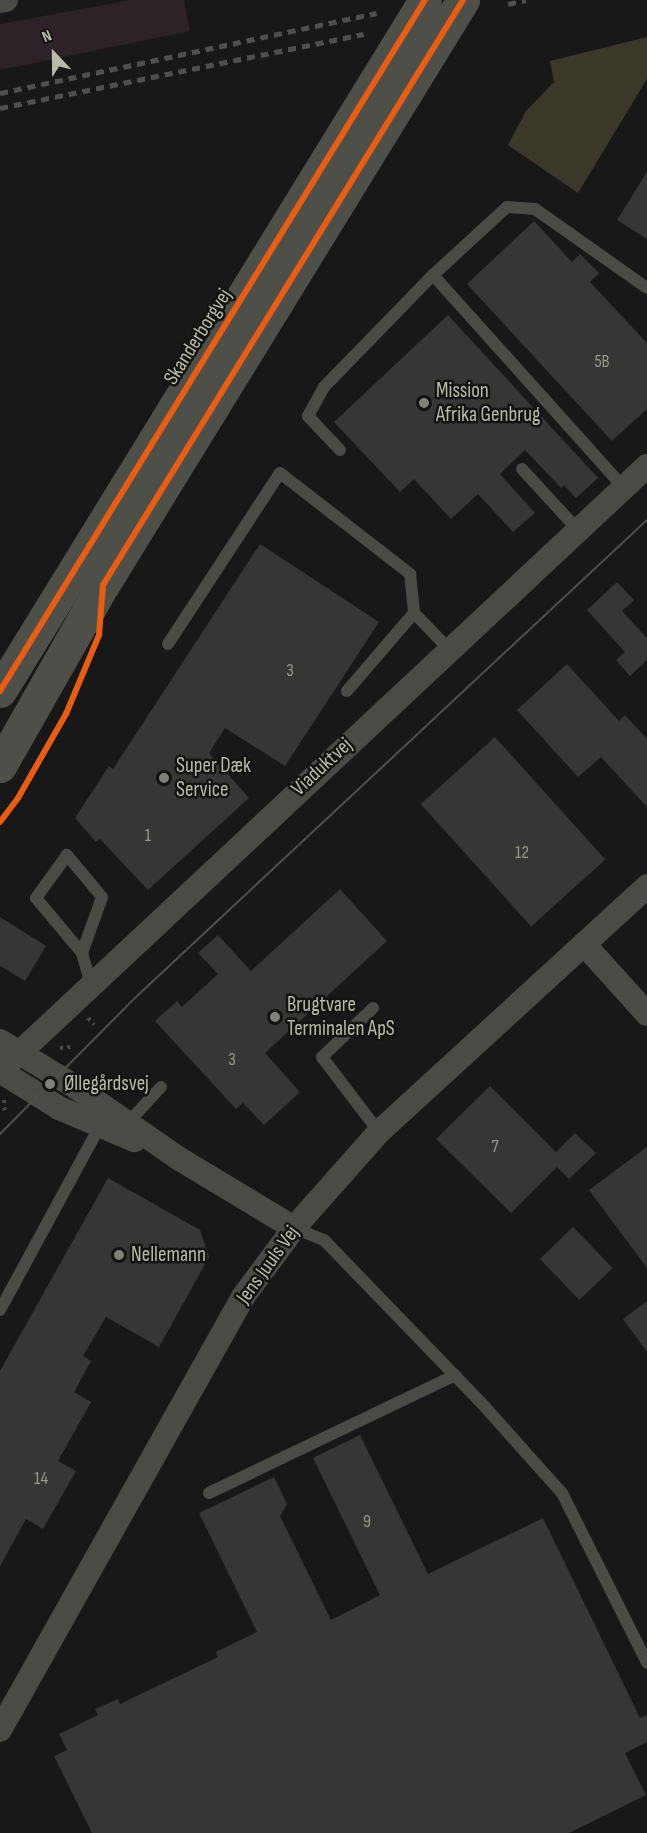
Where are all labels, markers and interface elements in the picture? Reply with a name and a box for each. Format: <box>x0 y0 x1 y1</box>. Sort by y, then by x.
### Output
north arrow <box>24 24 84 84</box>
text: N <box>40 26 55 47</box>
street label: Skanderborgvej <box>159 284 237 390</box>
house number: 5B <box>594 351 610 373</box>
place label: Mission Afrika Genbrug <box>436 378 540 428</box>
marker: Mission Afrika Genbrug <box>417 396 431 410</box>
house number: 3 <box>286 660 294 682</box>
street label: Viaduktvej <box>286 733 358 801</box>
place label: Super Dæk Service <box>176 753 251 803</box>
marker: Super Dæk Service <box>157 771 171 785</box>
house number: 1 <box>145 825 151 847</box>
house number: 12 <box>515 842 529 864</box>
place label: Brugtvare Terminalen ApS <box>287 992 395 1042</box>
marker: Brugtvare Terminalen ApS <box>268 1010 282 1024</box>
house number: 3 <box>228 1049 236 1071</box>
place label: Øllegårdsvej <box>64 1071 149 1097</box>
marker: Øllegårdsvej <box>41 1075 59 1093</box>
house number: 7 <box>491 1136 499 1158</box>
street label: Jens Juuls Vej <box>231 1221 305 1309</box>
place label: Nellemann <box>131 1242 206 1268</box>
marker: Nellemann <box>112 1248 126 1262</box>
house number: 14 <box>34 1468 48 1490</box>
house number: 9 <box>363 1511 371 1533</box>

